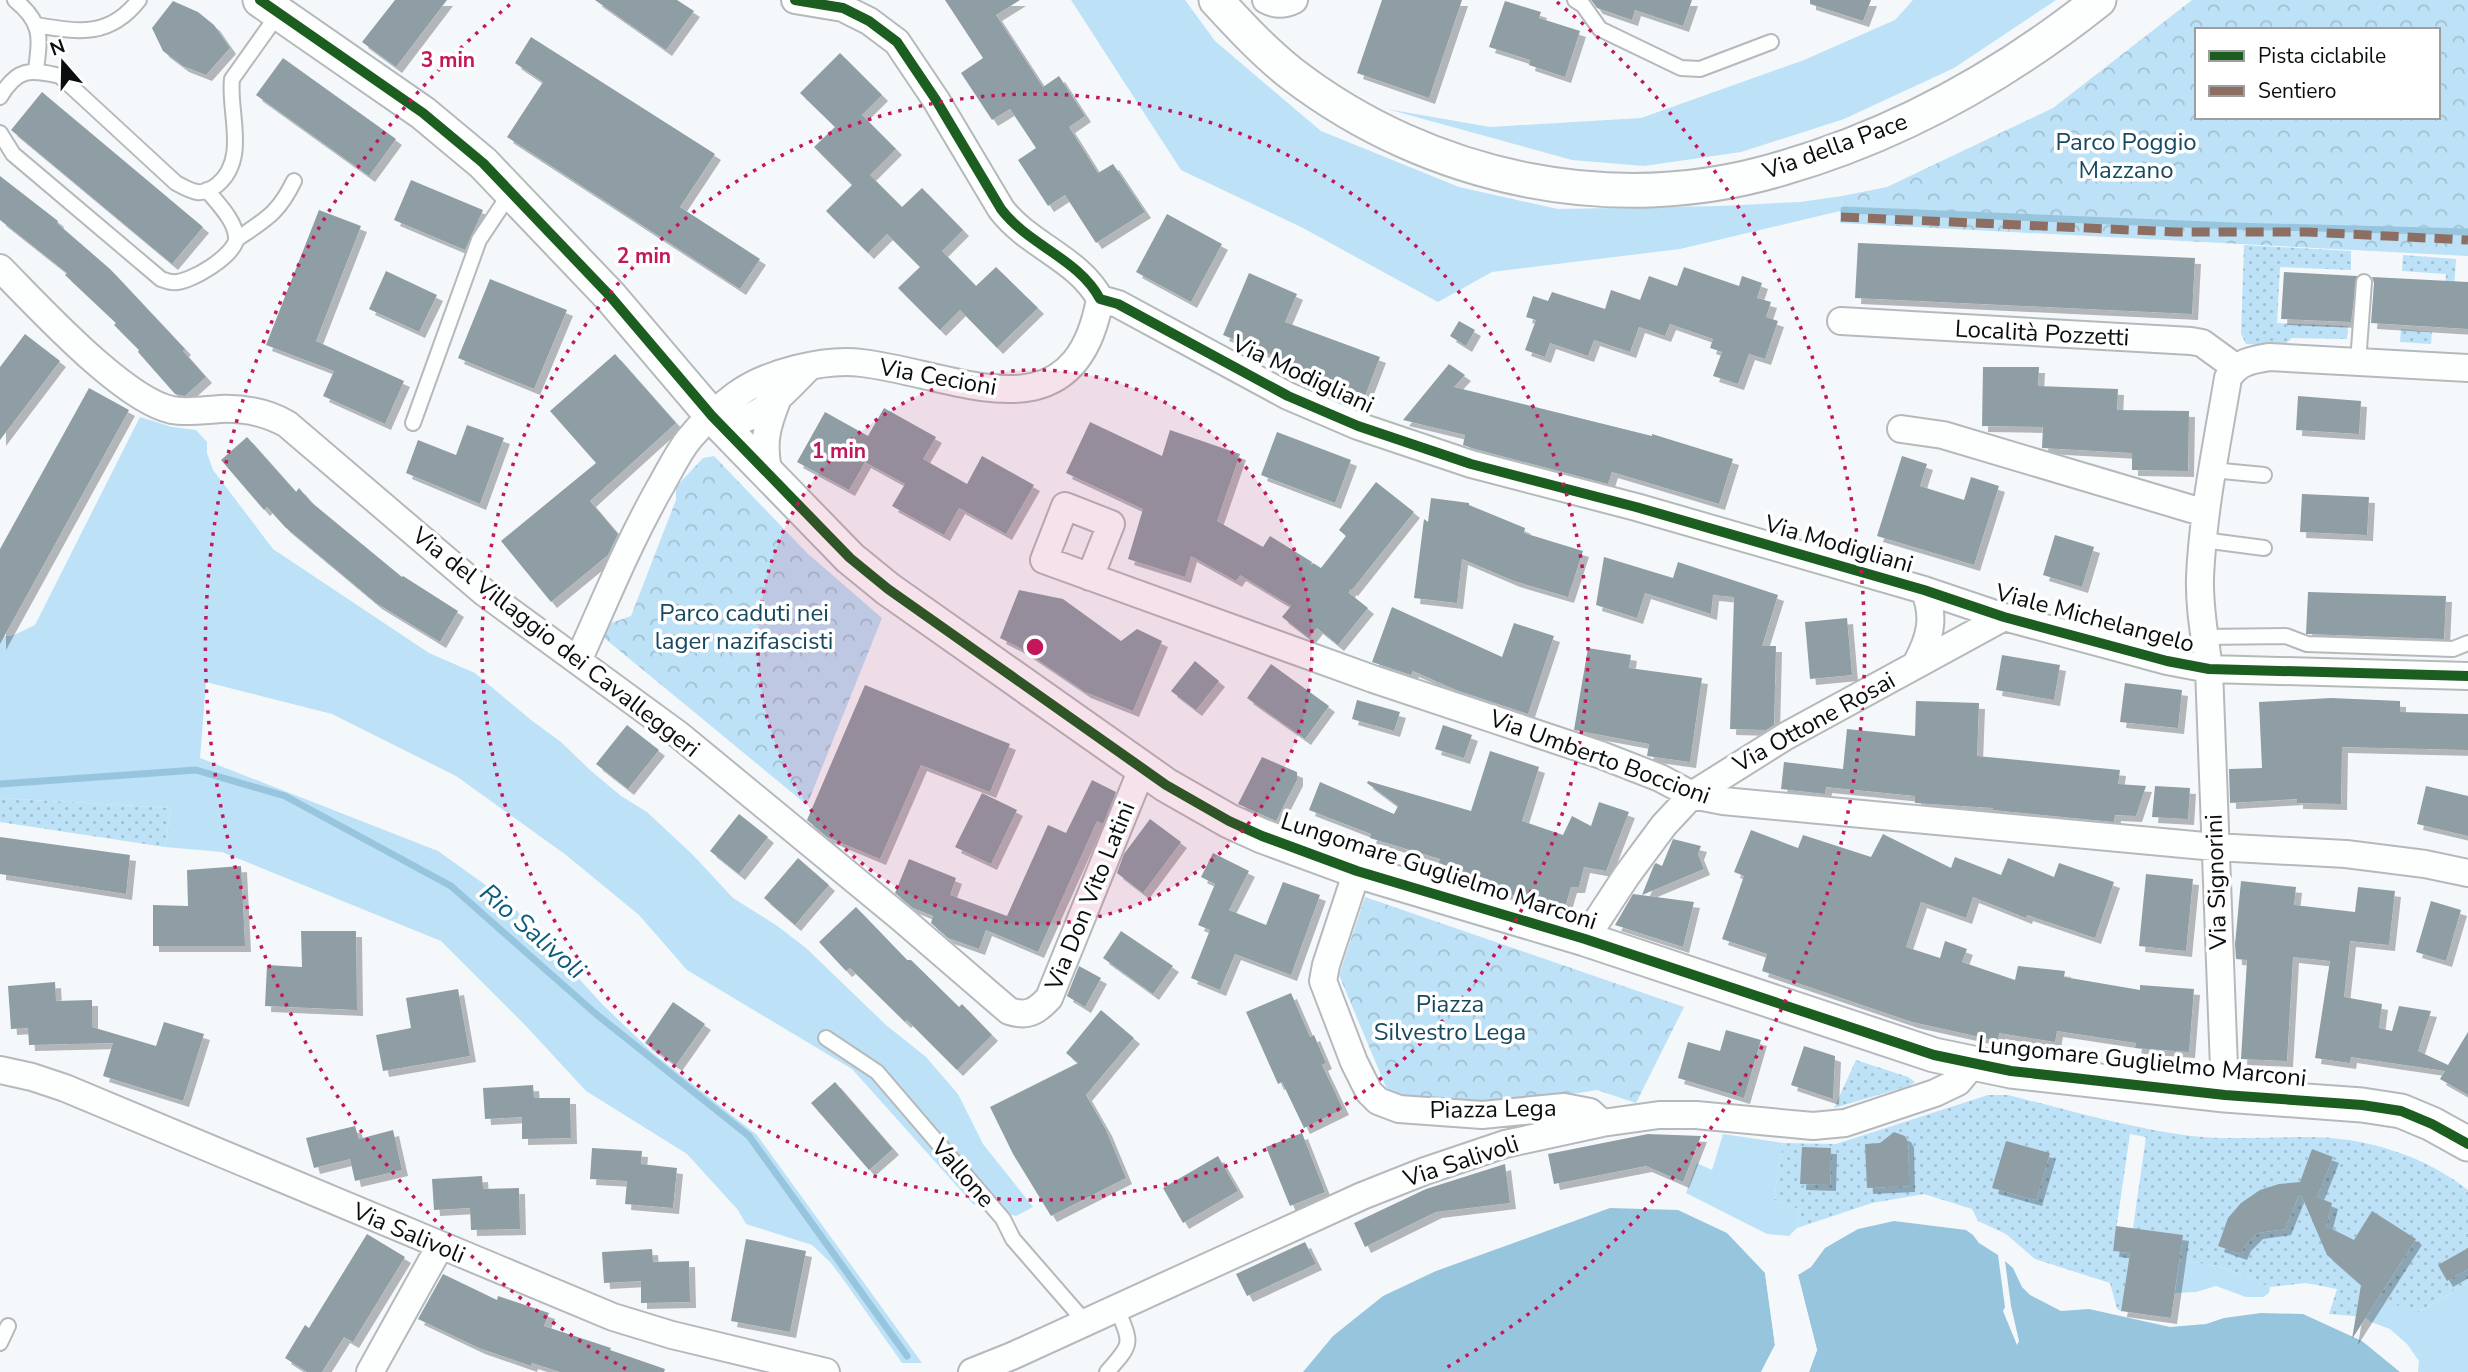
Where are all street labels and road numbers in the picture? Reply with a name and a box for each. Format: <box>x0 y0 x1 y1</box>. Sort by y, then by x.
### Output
street label: Via della Pace <box>1757 105 1912 187</box>
street label: Località Pozzetti <box>1954 312 2130 354</box>
street label: Via Modigliani <box>1226 327 1379 421</box>
street label: Via Cecioni <box>876 351 999 403</box>
street label: Via Modigliani <box>1760 507 1917 580</box>
street label: Via del Villaggio dei Cavalleggeri <box>405 519 706 764</box>
street label: Viale Michelangelo <box>1991 576 2198 660</box>
street label: Via Ottone Rosai <box>1726 664 1901 780</box>
street label: Via Umberto Boccioni <box>1484 702 1715 812</box>
street label: Via Don Vito Latini <box>1037 797 1142 996</box>
street label: Lungomare Guglielmo Marconi <box>1277 805 1601 937</box>
street label: Via Signorini <box>2198 814 2234 951</box>
street label: Lungomare Guglielmo Marconi <box>1976 1028 2308 1094</box>
street label: Piazza Lega <box>1429 1092 1557 1126</box>
street label: Via Salivoli <box>1398 1127 1523 1195</box>
street label: Vallone <box>923 1131 1002 1214</box>
street label: Via Salivoli <box>347 1195 470 1271</box>

